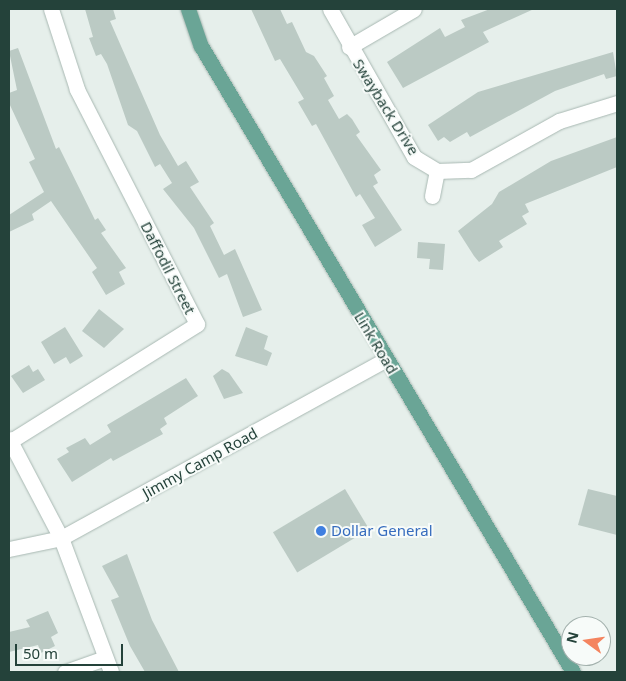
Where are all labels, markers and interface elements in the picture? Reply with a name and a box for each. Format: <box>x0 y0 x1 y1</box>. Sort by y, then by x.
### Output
street label: Swayback Drive <box>349 56 423 158</box>
street label: Daffodil Street <box>137 219 199 317</box>
street label: Link Road <box>351 309 401 377</box>
street label: Jimmy Camp Road <box>139 424 261 502</box>
place label: Dollar General <box>331 522 433 540</box>
marker: Dollar General <box>315 525 327 537</box>
north arrow <box>561 616 611 666</box>
text: N <box>561 630 583 645</box>
scale bar <box>18 634 125 666</box>
text: 50 m <box>23 643 58 663</box>

